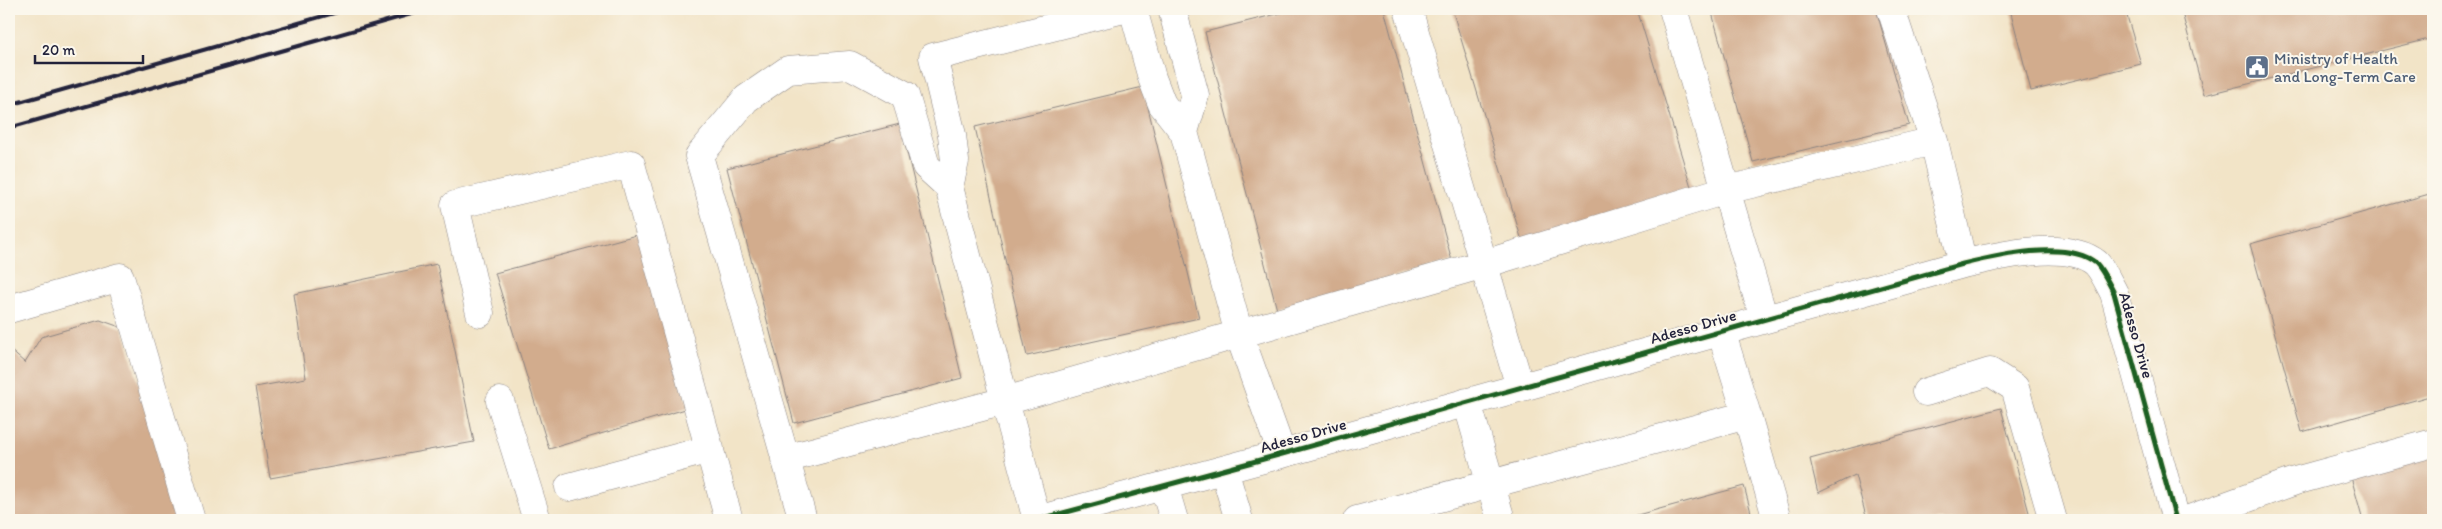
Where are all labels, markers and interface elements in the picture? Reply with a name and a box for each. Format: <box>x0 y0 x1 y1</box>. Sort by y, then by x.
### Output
scale bar <box>35 32 142 64</box>
text: 20 m <box>42 41 76 59</box>
place label: Ministry of Health and Long-Term Care <box>2274 49 2416 86</box>
public building icon: Ministry of Health and Long-Term Care <box>2244 54 2270 80</box>
street label: Adesso Drive <box>2115 290 2158 380</box>
street label: Adesso Drive <box>1648 305 1738 348</box>
street label: Adesso Drive <box>1258 414 1348 457</box>

